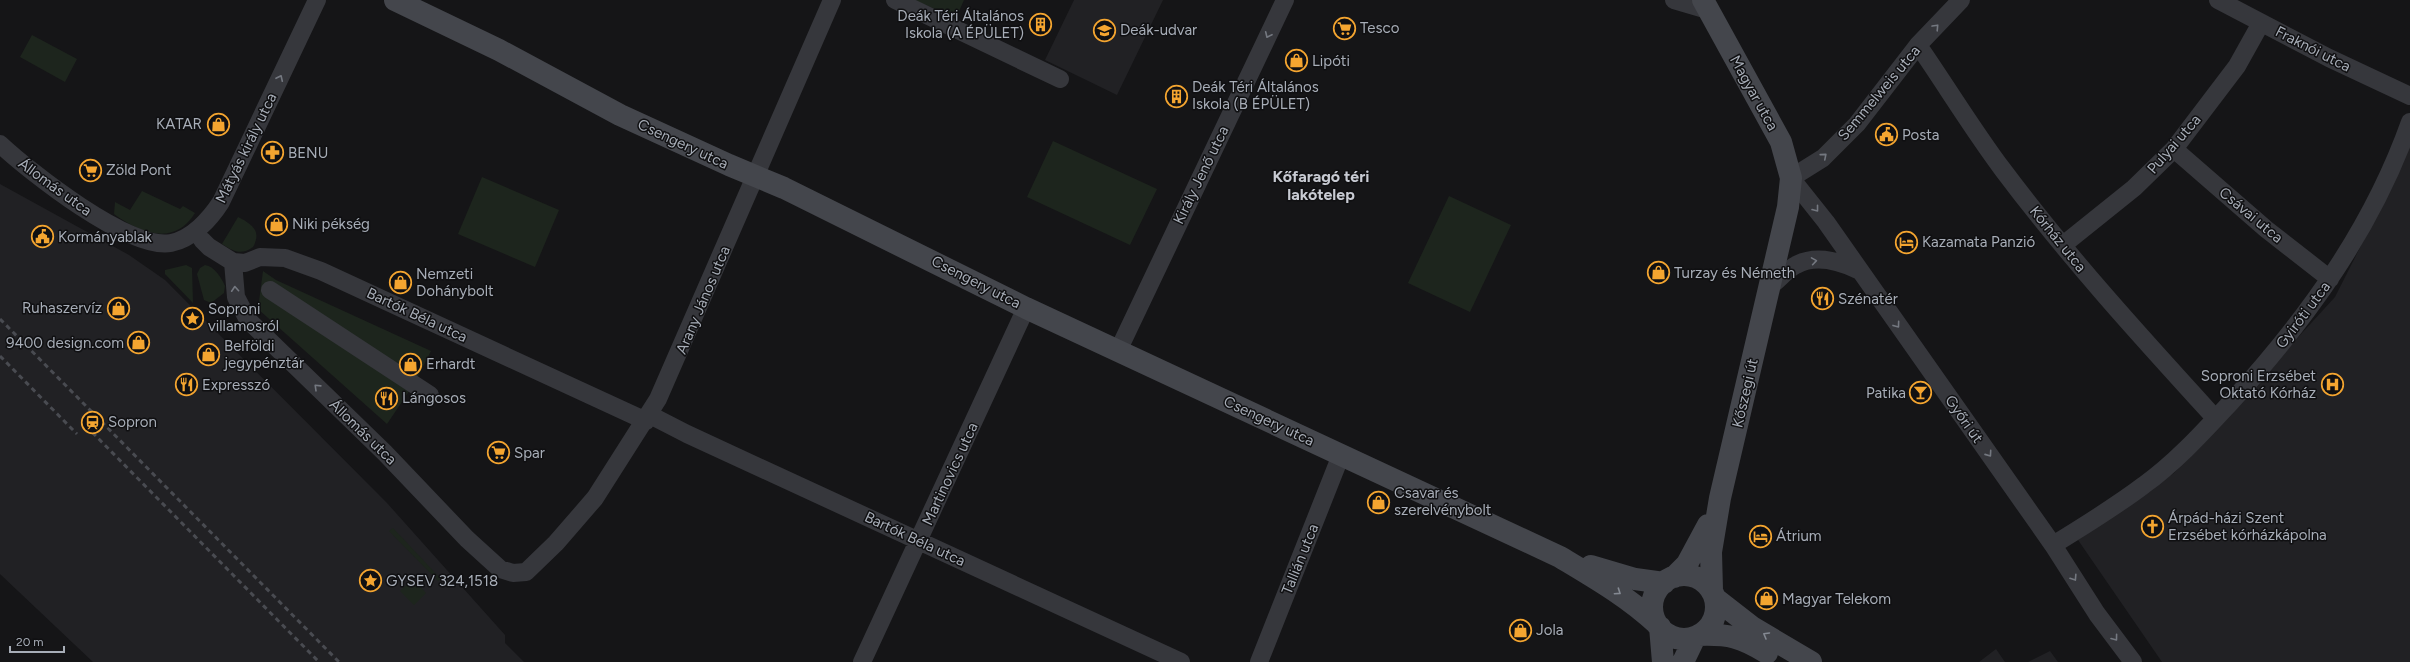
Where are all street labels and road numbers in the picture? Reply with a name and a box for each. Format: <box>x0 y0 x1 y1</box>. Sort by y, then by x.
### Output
street label: Fraknói utca <box>2272 22 2354 76</box>
street label: Semmelweis utca <box>1834 42 1924 144</box>
street label: Magyar utca <box>1726 52 1782 134</box>
street label: Mátyás király utca <box>212 90 280 206</box>
street label: Pulyai utca <box>2143 111 2205 177</box>
street label: Csengery utca <box>635 115 731 173</box>
street label: Király Jenő utca <box>1170 123 1232 227</box>
street label: Állomás utca <box>15 154 95 220</box>
street label: Csávai utca <box>2216 183 2286 247</box>
street label: Kórház utca <box>2026 202 2090 276</box>
street label: Arany János utca <box>672 243 734 357</box>
street label: Csengery utca <box>928 252 1024 312</box>
street label: Gyiróti utca <box>2272 278 2334 352</box>
street label: Bartók Béla utca <box>364 284 470 346</box>
street label: Kőszegi út <box>1728 356 1762 429</box>
street label: Csengery utca <box>1221 392 1317 450</box>
street label: Győri út <box>1941 392 1987 447</box>
street label: Állomás utca <box>326 396 400 468</box>
street label: Martinovics utca <box>918 420 982 528</box>
street label: Bartók Béla utca <box>862 508 968 570</box>
street label: Tallián utca <box>1278 521 1322 597</box>

